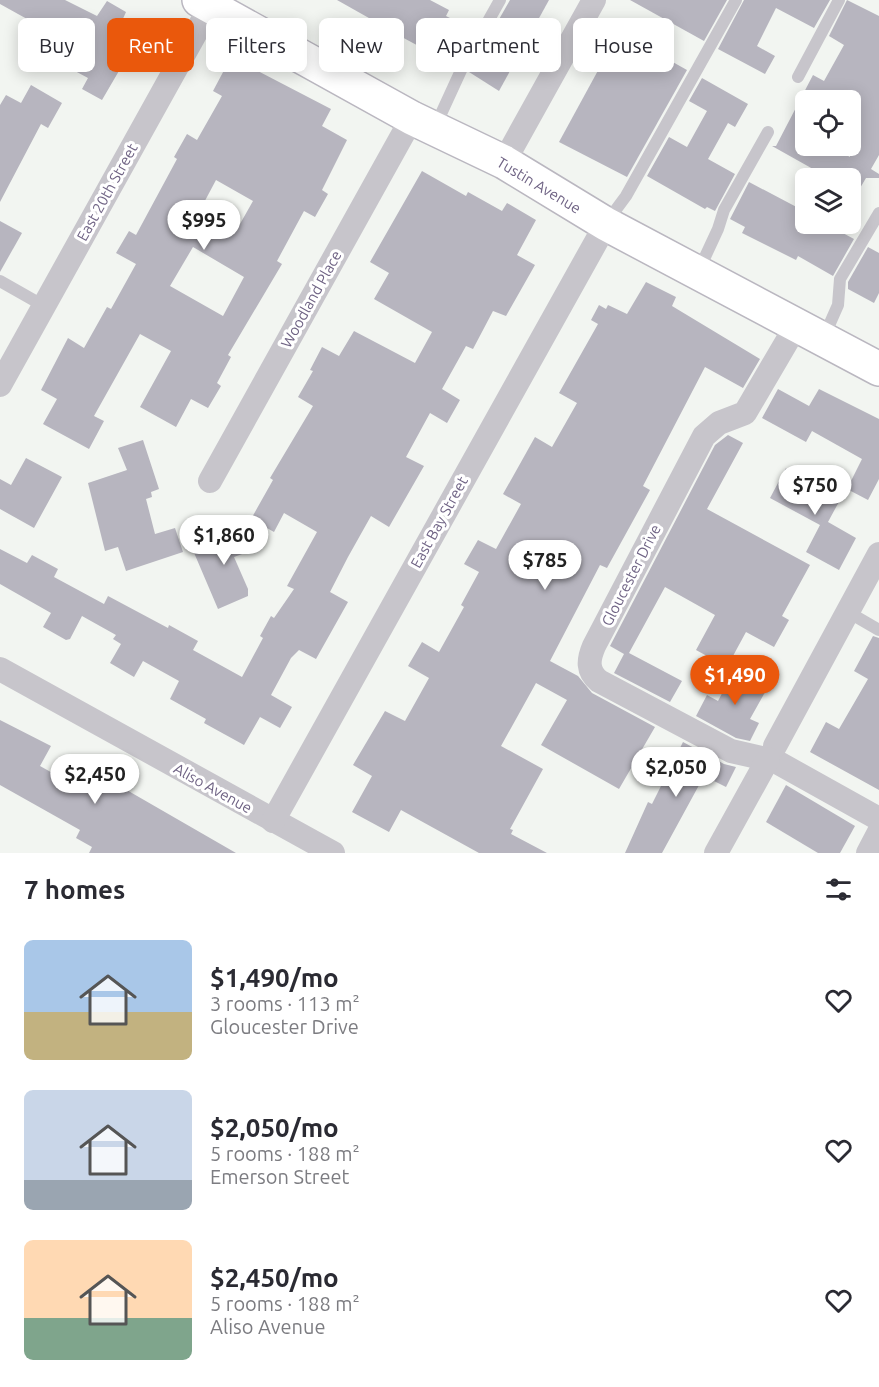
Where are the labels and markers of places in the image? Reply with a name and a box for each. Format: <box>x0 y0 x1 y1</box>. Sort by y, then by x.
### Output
pin: $995 <box>168 200 240 251</box>
pin: $750 <box>779 465 851 516</box>
pin: $1,860 <box>175 515 273 566</box>
pin: $785 <box>509 540 581 591</box>
pin: $1,490 <box>686 655 784 706</box>
pin: $2,050 <box>627 747 725 798</box>
pin: $2,450 <box>46 754 144 805</box>

